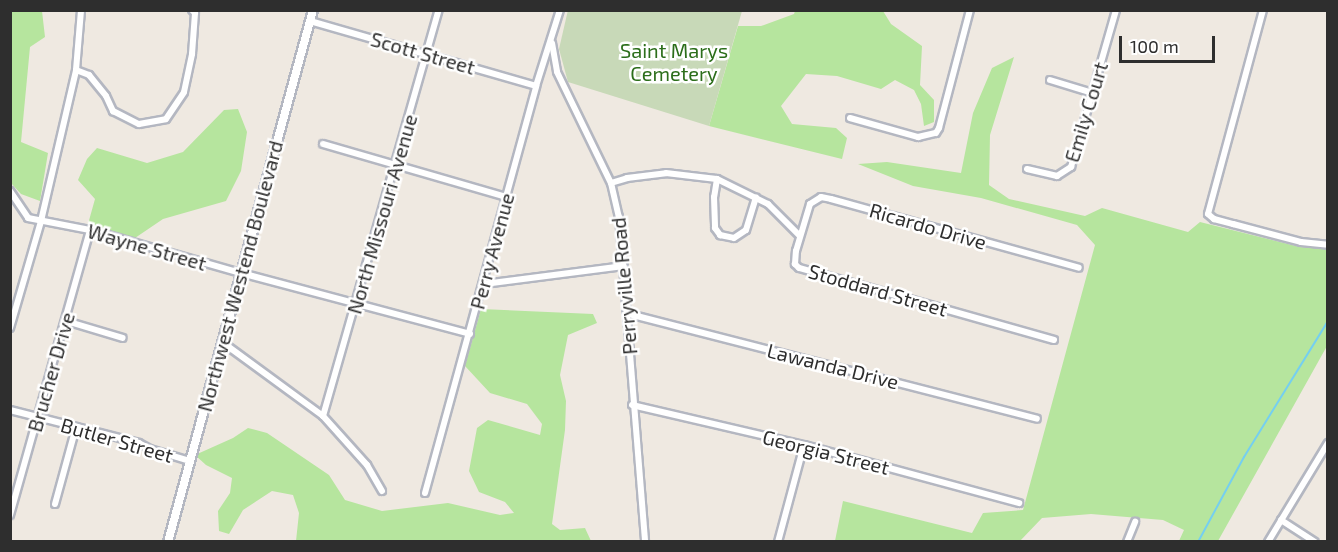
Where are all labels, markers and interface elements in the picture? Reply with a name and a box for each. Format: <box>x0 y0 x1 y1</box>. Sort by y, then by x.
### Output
scale bar <box>1122 24 1218 62</box>
street label: Scott Street <box>368 27 478 79</box>
text: 100 m <box>1130 35 1179 57</box>
park label: Saint Marys Cemetery <box>620 38 728 85</box>
street label: Emily Court <box>1059 59 1113 165</box>
street label: North Missouri Avenue <box>342 111 422 317</box>
street label: Northwest Westend Boulevard <box>192 138 288 414</box>
street label: Perry Avenue <box>465 190 519 312</box>
street label: Ricardo Drive <box>867 198 989 254</box>
street label: Perryville Road <box>606 216 642 356</box>
street label: Wayne Street <box>85 219 209 275</box>
street label: Stoddard Street <box>806 259 950 321</box>
street label: Brucher Drive <box>22 309 80 435</box>
street label: Lawanda Drive <box>765 338 901 394</box>
street label: Butler Street <box>58 412 176 468</box>
street label: Georgia Street <box>760 425 892 479</box>

